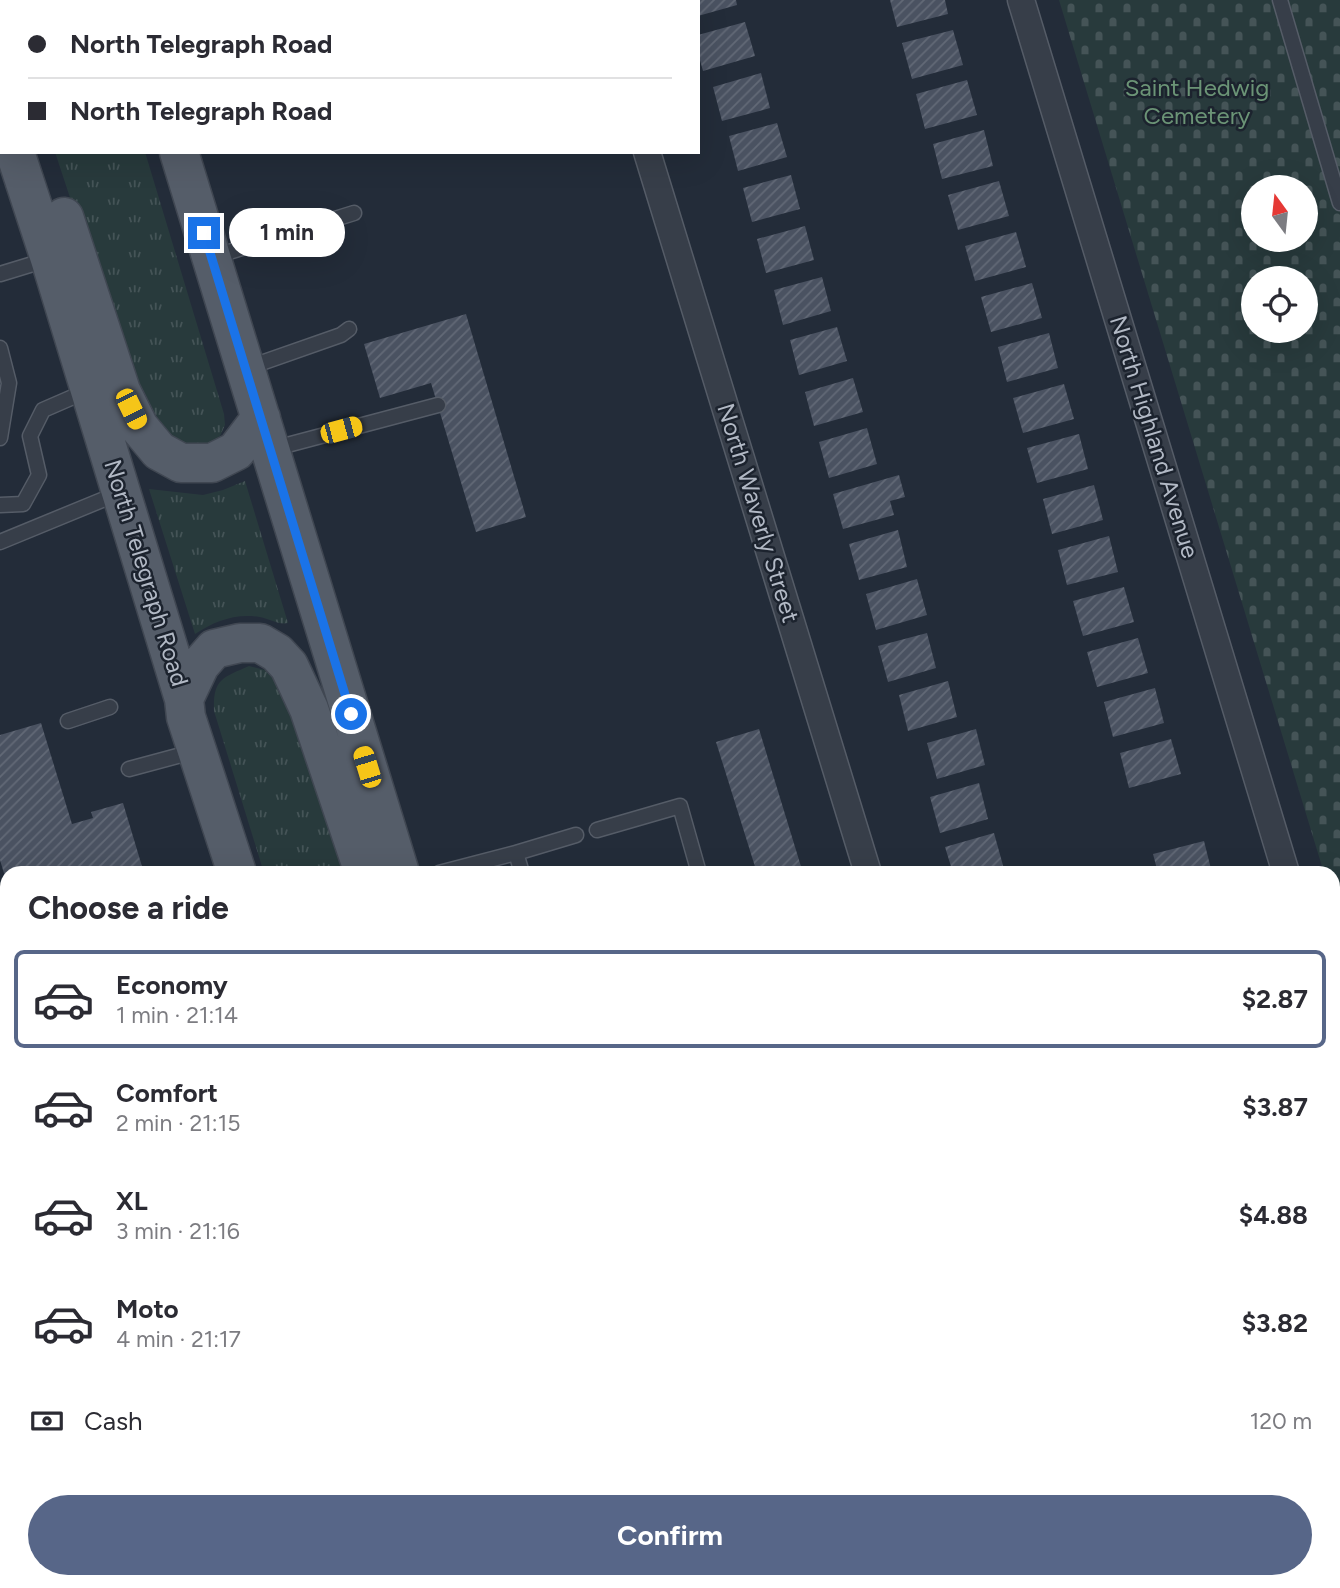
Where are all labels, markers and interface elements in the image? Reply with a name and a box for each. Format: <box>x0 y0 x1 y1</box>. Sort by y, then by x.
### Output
text: North Telegraph Road <box>70 28 332 60</box>
park label: Saint Hedwig Cemetery <box>1125 73 1269 130</box>
text: North Telegraph Road <box>70 95 332 127</box>
north arrow <box>1241 175 1318 252</box>
map controls <box>1241 175 1318 343</box>
callout: 1 min <box>228 208 344 258</box>
route end <box>188 217 220 249</box>
text: 1 min <box>260 218 314 246</box>
button: locate <box>1241 266 1318 343</box>
street label: North Highland Avenue <box>1104 312 1205 562</box>
car <box>113 386 150 432</box>
street label: North Waverly Street <box>711 400 806 626</box>
car <box>318 414 365 446</box>
street label: North Telegraph Road <box>98 456 195 690</box>
route start <box>335 698 367 730</box>
car <box>351 744 384 790</box>
text: Choose a ride <box>28 889 229 927</box>
icon: car <box>32 968 95 1031</box>
text: Economy <box>116 969 228 1001</box>
text: $2.87 <box>1242 983 1308 1015</box>
text: 1 min · 21:14 <box>116 1001 238 1029</box>
icon: car <box>32 1076 95 1139</box>
text: Comfort <box>116 1077 218 1109</box>
text: $3.87 <box>1242 1091 1308 1123</box>
text: 2 min · 21:15 <box>116 1109 240 1137</box>
icon: car <box>32 1184 95 1247</box>
text: XL <box>116 1185 148 1217</box>
text: $4.88 <box>1239 1199 1308 1231</box>
text: 3 min · 21:16 <box>116 1217 240 1245</box>
icon: car <box>32 1292 95 1355</box>
text: Moto <box>116 1293 179 1325</box>
text: $3.82 <box>1242 1307 1308 1339</box>
text: 4 min · 21:17 <box>116 1325 241 1353</box>
icon: cash <box>28 1402 66 1440</box>
text: Cash <box>84 1405 143 1437</box>
text: 120 m <box>1250 1407 1312 1435</box>
button: Confirm <box>28 1495 1312 1575</box>

